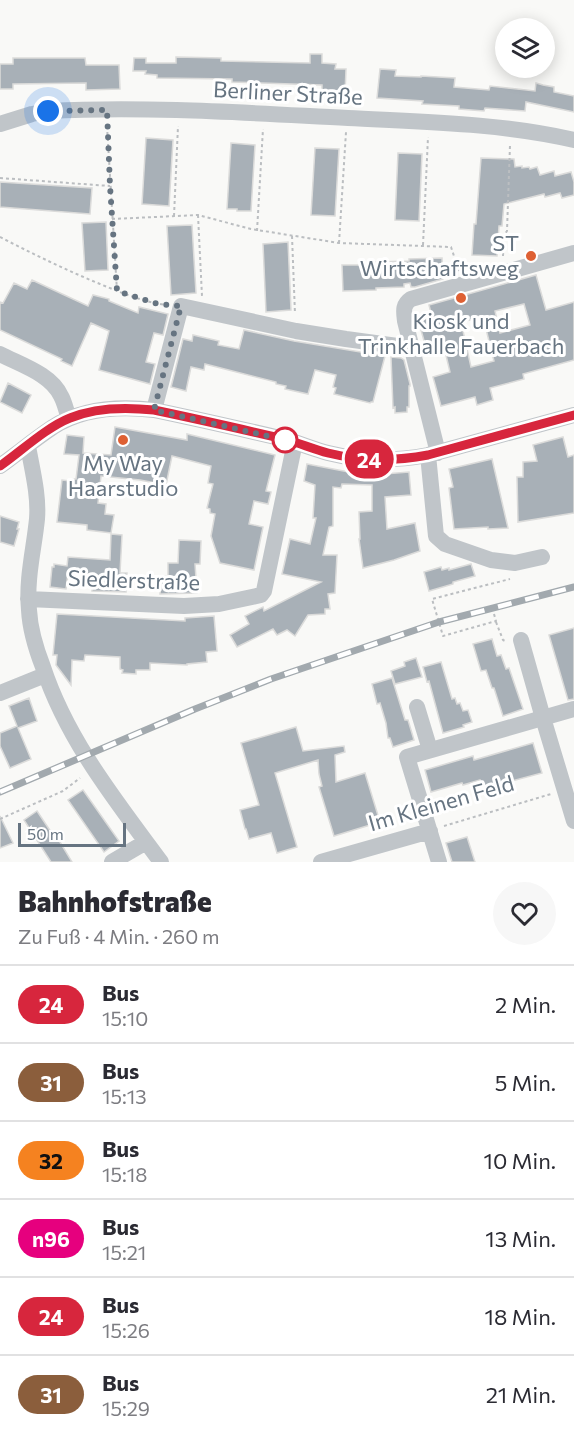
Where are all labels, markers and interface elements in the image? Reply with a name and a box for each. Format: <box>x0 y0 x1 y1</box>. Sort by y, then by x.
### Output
map controls <box>495 18 555 78</box>
button: layers <box>495 18 555 78</box>
street label: Berliner Straße <box>213 75 364 110</box>
your location <box>33 96 63 126</box>
place label: ST Wirtschaftsweg <box>360 229 519 281</box>
marker: ST Wirtschaftsweg <box>524 249 538 263</box>
marker: Kiosk und Trinkhalle Fauerbach <box>454 291 468 305</box>
place label: Kiosk und Trinkhalle Fauerbach <box>358 307 564 359</box>
unlabelled marker <box>272 427 298 453</box>
marker: My Way Haarstudio <box>116 433 130 447</box>
line badge: 24 <box>342 440 396 478</box>
text: 24 <box>357 447 381 472</box>
place label: My Way Haarstudio <box>68 449 178 501</box>
street label: Siedlerstraße <box>67 564 201 595</box>
street label: Im Kleinen Feld <box>365 769 517 836</box>
scale bar <box>18 820 126 848</box>
text: 50 m <box>27 824 64 843</box>
button: heart <box>493 882 556 945</box>
text: Bahnhofstraße <box>18 884 212 918</box>
text: Zu Fuß · 4 Min. · 260 m <box>18 924 219 948</box>
text: Bus <box>102 979 139 1006</box>
text: 2 Min. <box>495 991 556 1018</box>
text: 24 <box>39 992 63 1017</box>
text: 15:10 <box>102 1006 148 1030</box>
text: Bus <box>102 1057 139 1084</box>
text: 5 Min. <box>495 1069 556 1096</box>
text: 31 <box>40 1070 62 1095</box>
text: 15:13 <box>102 1084 147 1108</box>
text: Bus <box>102 1135 139 1162</box>
text: 10 Min. <box>484 1147 556 1174</box>
text: 32 <box>39 1148 63 1173</box>
text: 15:18 <box>102 1162 147 1186</box>
text: Bus <box>102 1213 139 1240</box>
text: 13 Min. <box>485 1225 556 1252</box>
text: n96 <box>32 1226 70 1251</box>
text: 15:21 <box>102 1240 146 1264</box>
text: Bus <box>102 1291 139 1318</box>
text: 18 Min. <box>485 1303 556 1330</box>
text: 24 <box>39 1304 63 1329</box>
text: 15:26 <box>102 1318 150 1342</box>
text: Bus <box>102 1369 139 1396</box>
text: 21 Min. <box>486 1381 556 1408</box>
text: 31 <box>40 1382 62 1407</box>
text: 15:29 <box>102 1396 150 1420</box>

